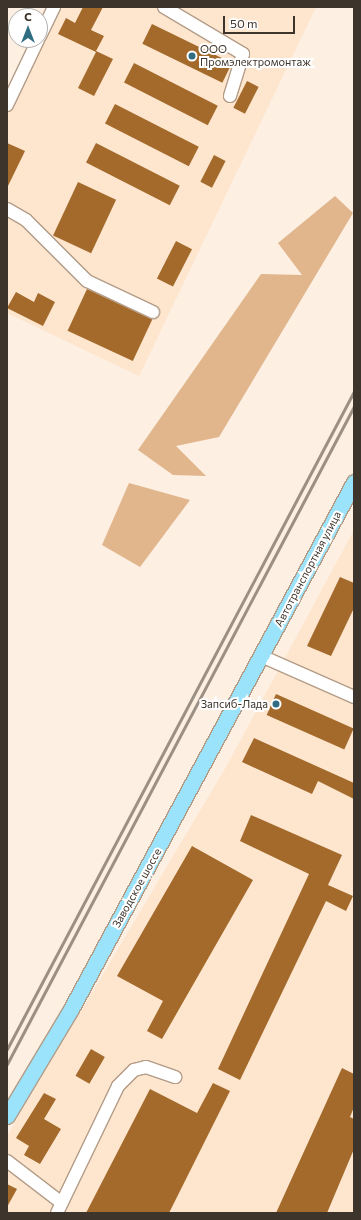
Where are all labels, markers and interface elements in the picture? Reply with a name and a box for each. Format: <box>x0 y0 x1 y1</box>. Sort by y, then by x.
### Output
north arrow <box>8 8 48 48</box>
scale bar <box>225 8 297 34</box>
text: С <box>24 10 32 23</box>
text: 50 m <box>230 16 258 30</box>
place label: ООО Промэлектромонтаж <box>200 43 311 69</box>
marker: ООО Промэлектромонтаж <box>187 51 197 61</box>
street label: Автотранспортная улица <box>272 509 344 629</box>
place label: Запсиб-Лада <box>201 697 268 711</box>
marker: Запсиб-Лада <box>271 699 281 709</box>
street label: Заводское шоссе <box>110 846 164 930</box>

